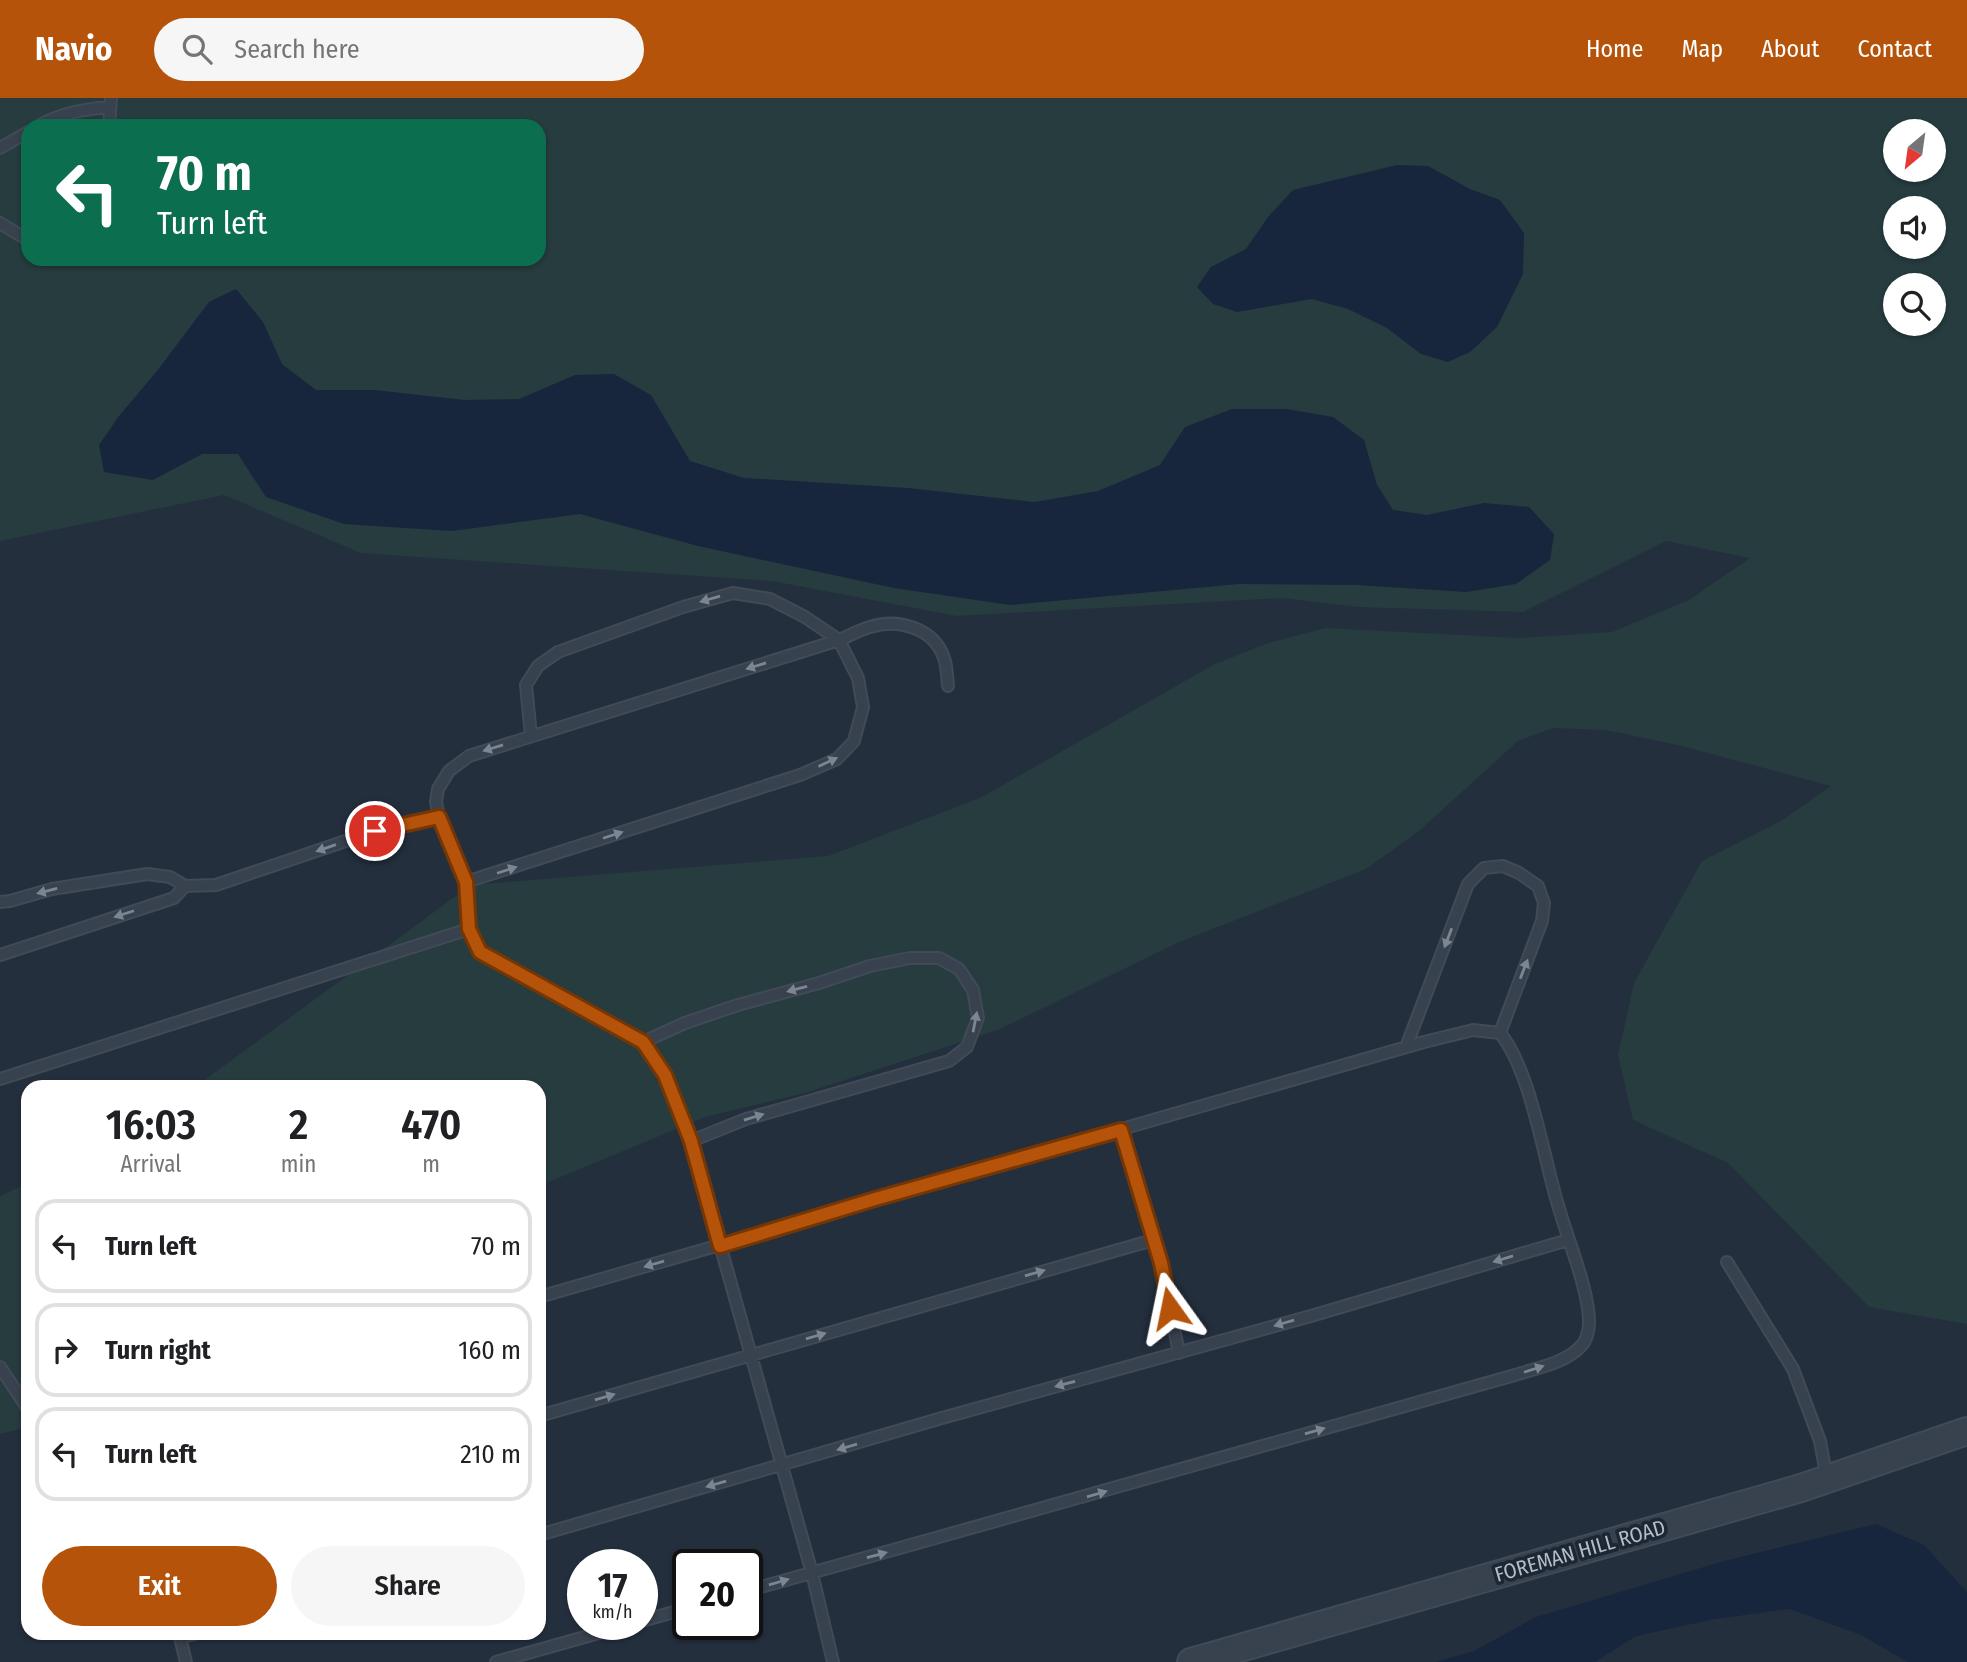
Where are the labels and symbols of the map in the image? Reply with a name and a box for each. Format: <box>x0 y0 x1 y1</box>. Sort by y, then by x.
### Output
north arrow <box>1883 119 1946 182</box>
one-way arrow <box>699 595 720 605</box>
one-way arrow <box>746 661 767 671</box>
one-way arrow <box>482 744 503 754</box>
one-way arrow <box>818 757 838 768</box>
pin <box>345 801 405 861</box>
one-way arrow <box>603 829 624 840</box>
one-way arrow <box>315 843 336 854</box>
one-way arrow <box>497 864 518 874</box>
one-way arrow <box>36 886 58 897</box>
one-way arrow <box>113 909 134 920</box>
one-way arrow <box>1442 927 1453 948</box>
one-way arrow <box>1518 959 1529 980</box>
one-way arrow <box>786 984 808 995</box>
one-way arrow <box>969 1011 980 1033</box>
one-way arrow <box>744 1111 765 1121</box>
one-way arrow <box>1492 1255 1513 1265</box>
one-way arrow <box>643 1260 664 1270</box>
one-way arrow <box>1025 1268 1046 1278</box>
position arrow <box>1133 1271 1207 1345</box>
one-way arrow <box>1274 1319 1295 1329</box>
one-way arrow <box>806 1330 827 1340</box>
one-way arrow <box>1523 1363 1544 1374</box>
one-way arrow <box>1054 1379 1076 1390</box>
one-way arrow <box>594 1392 615 1402</box>
one-way arrow <box>1305 1426 1326 1436</box>
one-way arrow <box>836 1442 857 1452</box>
one-way arrow <box>705 1479 726 1489</box>
one-way arrow <box>1086 1489 1107 1499</box>
street label: FOREMAN HILL ROAD <box>1492 1514 1668 1588</box>
speed limit sign: 20 <box>672 1549 763 1640</box>
one-way arrow <box>867 1550 888 1560</box>
one-way arrow <box>769 1577 790 1587</box>

